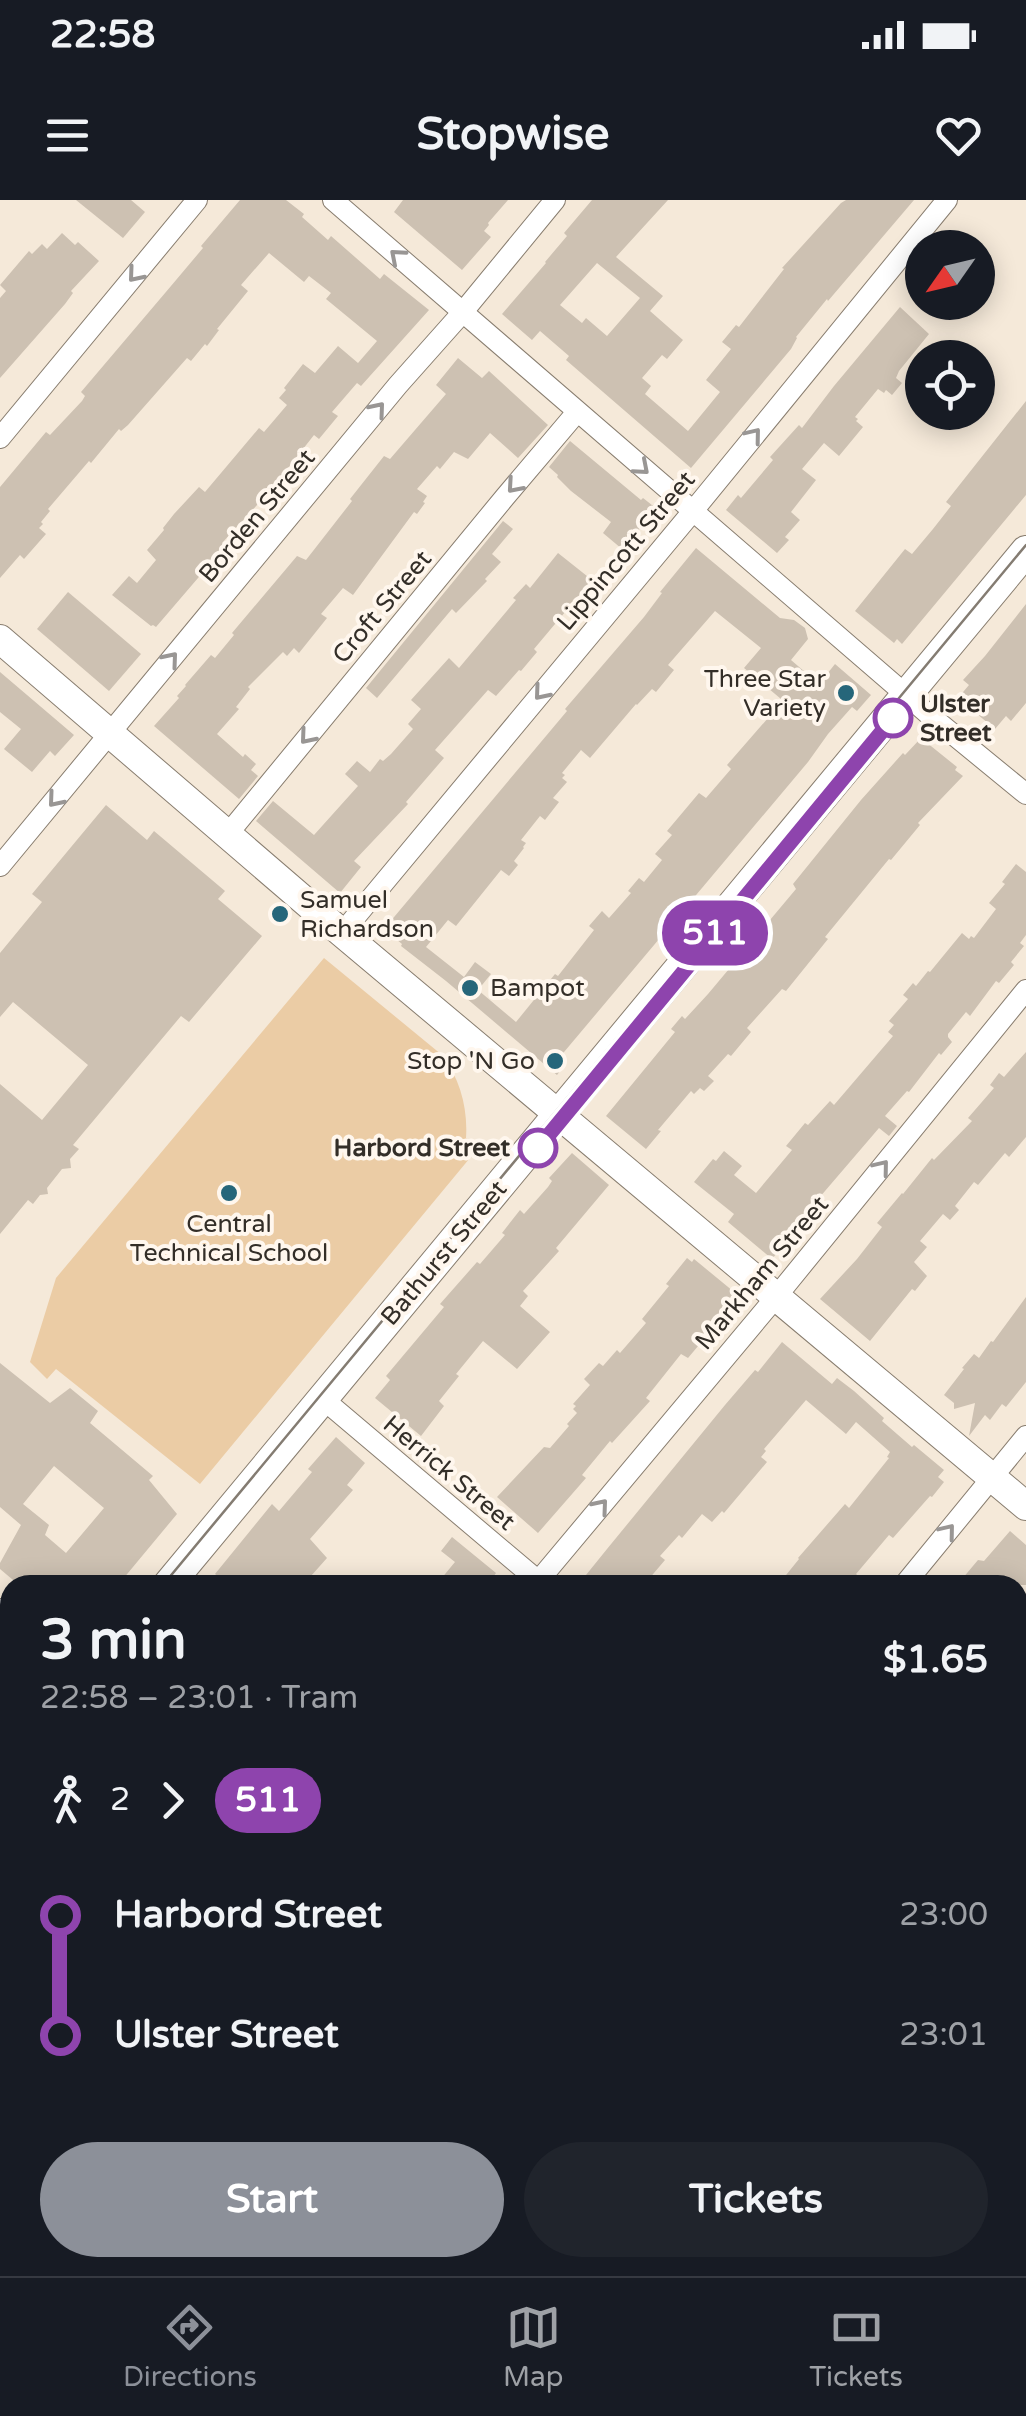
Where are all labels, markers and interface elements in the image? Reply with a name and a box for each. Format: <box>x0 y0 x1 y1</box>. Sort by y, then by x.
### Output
text: 22:58 <box>50 12 155 58</box>
icon: menu <box>40 108 95 163</box>
text: Stopwise <box>417 108 609 162</box>
icon: heart <box>931 108 986 163</box>
north arrow <box>905 230 995 320</box>
map controls <box>905 230 995 430</box>
one-way arrow <box>390 250 409 268</box>
one-way arrow <box>129 264 147 282</box>
button: locate <box>905 340 995 430</box>
one-way arrow <box>367 402 385 420</box>
one-way arrow <box>742 429 760 447</box>
street label: Borden Street <box>193 443 322 589</box>
one-way arrow <box>630 456 649 474</box>
street label: Lippincott Street <box>551 465 702 637</box>
one-way arrow <box>508 475 526 493</box>
street label: Croft Street <box>326 544 438 670</box>
one-way arrow <box>160 653 178 671</box>
place label: Three Star Variety <box>704 664 826 723</box>
one-way arrow <box>534 682 552 700</box>
marker: Three Star Variety <box>835 682 857 704</box>
place label: Ulster Street <box>920 689 992 748</box>
marker: Ulster Street <box>874 699 912 737</box>
one-way arrow <box>301 725 319 743</box>
one-way arrow <box>48 788 66 807</box>
place label: Samuel Richardson <box>300 885 434 944</box>
line badge: 511 <box>658 900 772 966</box>
marker: Samuel Richardson <box>269 903 291 925</box>
text: 511 <box>682 912 748 954</box>
place label: Bampot <box>490 973 585 1003</box>
marker: Bampot <box>459 977 481 999</box>
place label: Stop 'N Go <box>407 1046 535 1076</box>
marker: Stop 'N Go <box>544 1050 566 1072</box>
marker: Harbord Street <box>519 1129 557 1167</box>
place label: Harbord Street <box>334 1133 510 1163</box>
one-way arrow <box>870 1160 888 1178</box>
street label: Bathurst Street <box>375 1174 514 1332</box>
marker: Central Technical School <box>218 1182 240 1204</box>
street label: Markham Street <box>689 1190 835 1356</box>
place label: Central Technical School <box>130 1209 328 1268</box>
street label: Herrick Street <box>377 1409 521 1537</box>
one-way arrow <box>589 1499 607 1518</box>
one-way arrow <box>936 1525 954 1543</box>
text: 3 min <box>40 1608 187 1674</box>
text: $1.65 <box>883 1637 988 1683</box>
text: 22:58 – 23:01 · Tram <box>40 1679 358 1717</box>
icon: walk <box>40 1773 95 1828</box>
icon: forward <box>145 1773 200 1828</box>
text: 511 <box>235 1779 301 1821</box>
text: 2 <box>110 1781 130 1819</box>
text: Harbord Street <box>114 1892 382 1938</box>
text: 23:00 <box>899 1896 988 1934</box>
text: Ulster Street <box>114 2012 339 2058</box>
text: 23:01 <box>899 2016 988 2054</box>
button: Start <box>40 2142 504 2257</box>
button: Tickets <box>524 2142 988 2257</box>
tab: Directions <box>123 2300 257 2394</box>
tab: Map <box>503 2300 563 2394</box>
tab: Tickets <box>809 2300 903 2394</box>

